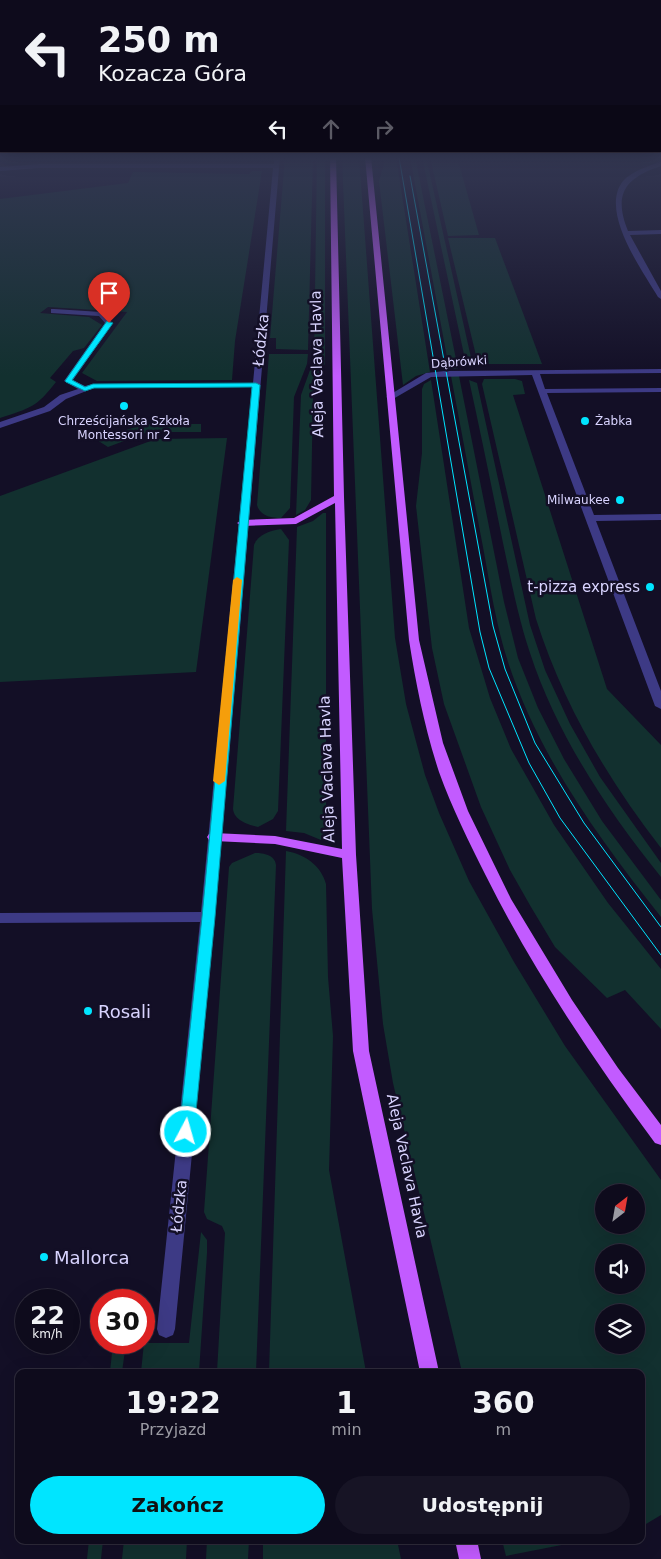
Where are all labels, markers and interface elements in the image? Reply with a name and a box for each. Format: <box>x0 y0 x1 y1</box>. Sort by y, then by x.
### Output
icon: left <box>15 20 80 85</box>
text: 250 m <box>98 20 220 60</box>
text: Kozacza Góra <box>98 61 247 86</box>
icon: left <box>264 115 292 143</box>
icon: ahead <box>317 115 345 143</box>
icon: right <box>370 115 398 143</box>
pin <box>88 272 130 323</box>
icon: arrive <box>95 279 123 307</box>
street label: Aleja Vaclava Havla <box>307 290 327 438</box>
street label: Łódzka <box>249 313 273 368</box>
street label: Dąbrówki <box>430 353 488 371</box>
marker: Chrześcijańska Szkoła Montessori nr 2 <box>118 400 130 412</box>
place label: Żabka <box>595 413 632 428</box>
place label: Chrześcijańska Szkoła Montessori nr 2 <box>58 414 190 442</box>
marker: Żabka <box>579 415 591 427</box>
place label: Milwaukee <box>547 493 610 507</box>
marker: Milwaukee <box>614 494 626 506</box>
place label: t-pizza express <box>527 578 640 596</box>
marker: t-pizza express <box>644 581 656 593</box>
street label: Aleja Vaclava Havla <box>315 695 339 843</box>
place label: Rosali <box>98 1001 151 1022</box>
marker: Rosali <box>82 1005 94 1017</box>
street label: Aleja Vaclava Havla <box>383 1092 431 1240</box>
position arrow <box>159 1105 211 1157</box>
street label: Łódzka <box>167 1179 191 1234</box>
north arrow <box>595 1184 645 1234</box>
map controls <box>595 1184 645 1354</box>
button: sound <box>595 1244 645 1294</box>
place label: Mallorca <box>54 1247 130 1268</box>
marker: Mallorca <box>38 1251 50 1263</box>
speed limit sign: 30 <box>90 1289 155 1354</box>
text: 22 <box>30 1301 65 1330</box>
button: layers <box>595 1304 645 1354</box>
text: km/h <box>32 1327 63 1341</box>
text: 19:22 <box>125 1385 221 1420</box>
text: 1 <box>336 1385 357 1420</box>
text: 360 <box>472 1385 535 1420</box>
text: Przyjazd <box>140 1420 206 1439</box>
text: min <box>331 1420 362 1439</box>
text: m <box>495 1420 511 1439</box>
button: Zakończ <box>30 1476 325 1534</box>
button: Udostępnij <box>335 1476 630 1534</box>

